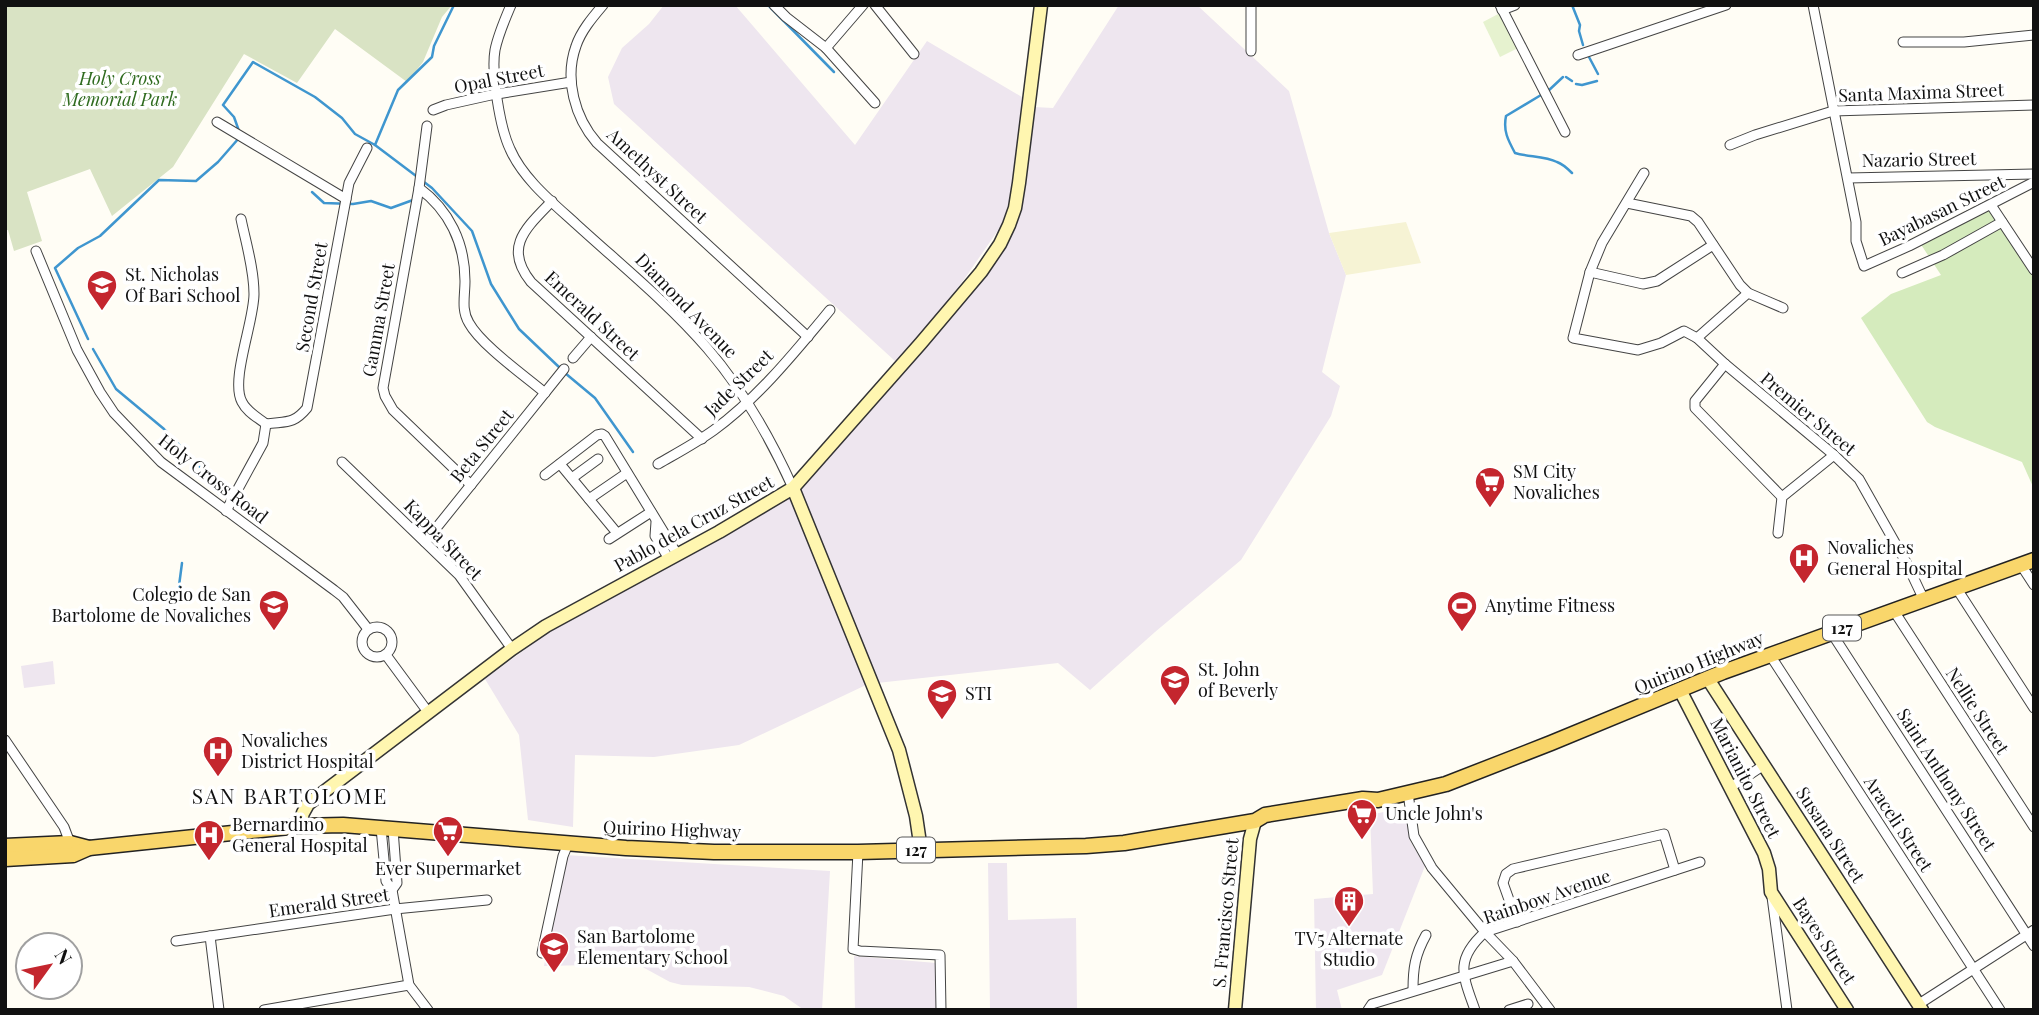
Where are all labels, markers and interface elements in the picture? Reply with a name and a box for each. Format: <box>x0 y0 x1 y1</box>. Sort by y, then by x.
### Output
street label: Opal Street <box>452 57 546 98</box>
park label: Holy Cross Memorial Park <box>62 66 177 111</box>
street label: Santa Maxima Street <box>1838 77 2005 107</box>
street label: Amethyst Street <box>602 122 714 228</box>
street label: Nazario Street <box>1861 146 1977 172</box>
street label: Bayabasan Street <box>1874 169 2009 251</box>
street label: Second Street <box>290 239 333 354</box>
street label: Diamond Avenue <box>630 247 743 363</box>
street label: Gamma Street <box>356 260 400 379</box>
place label: St. Nicholas Of Bari School <box>125 262 240 307</box>
street label: Emerald Street <box>540 265 646 366</box>
school or university icon: St. Nicholas Of Bari School <box>85 268 119 312</box>
street label: Jade Street <box>698 343 778 422</box>
street label: Premier Street <box>1756 366 1862 461</box>
street label: Beta Street <box>444 403 519 487</box>
street label: Holy Cross Road <box>154 428 274 529</box>
place label: SM City Novaliches <box>1513 459 1600 504</box>
supermarket icon: SM City Novaliches <box>1473 465 1507 509</box>
street label: Pablo dela Cruz Street <box>610 469 778 577</box>
street label: Kappa Street <box>399 494 489 585</box>
place label: Novaliches General Hospital <box>1827 535 1963 580</box>
hospital icon: Novaliches General Hospital <box>1787 541 1821 585</box>
place label: Colegio de San Bartolome de Novaliches <box>52 582 251 627</box>
school or university icon: Colegio de San Bartolome de Novaliches <box>257 588 291 632</box>
sports icon: Anytime Fitness <box>1445 589 1479 633</box>
place label: Anytime Fitness <box>1484 593 1615 617</box>
road number: 127 <box>1823 615 1861 640</box>
street label: Quirino Highway <box>1630 625 1767 699</box>
place label: St. John of Beverly <box>1198 657 1278 702</box>
street label: Nellie Street <box>1941 662 2015 759</box>
school or university icon: St. John of Beverly <box>1158 663 1192 707</box>
school or university icon: STI <box>925 677 959 721</box>
place label: STI <box>965 681 992 705</box>
street label: Saint Anthony Street <box>1892 704 2002 856</box>
street label: Marianito Street <box>1705 713 1787 842</box>
place label: Novaliches District Hospital <box>241 728 374 773</box>
hospital icon: Novaliches District Hospital <box>201 734 235 778</box>
street label: Araceli Street <box>1858 770 1939 876</box>
district label: SAN BARTOLOME <box>192 781 388 809</box>
street label: Susana Street <box>1791 782 1871 887</box>
supermarket icon: Uncle John's <box>1345 797 1379 841</box>
place label: Uncle John's <box>1385 801 1483 825</box>
place label: Bernardino General Hospital <box>232 812 368 857</box>
supermarket icon: Ever Supermarket <box>431 814 465 858</box>
street label: Quirino Highway <box>603 815 741 843</box>
hospital icon: Bernardino General Hospital <box>192 818 226 862</box>
street label: S. Francisco Street <box>1207 836 1244 989</box>
road number: 127 <box>897 838 935 862</box>
place label: Ever Supermarket <box>375 856 522 880</box>
street label: Rainbow Avenue <box>1480 863 1614 929</box>
street label: Emerald Street <box>267 882 391 922</box>
building icon: TV5 Alternate Studio <box>1332 884 1366 928</box>
street label: Bayes Street <box>1788 892 1862 989</box>
place label: San Bartolome Elementary School <box>577 924 728 969</box>
place label: TV5 Alternate Studio <box>1295 926 1403 971</box>
school or university icon: San Bartolome Elementary School <box>537 930 571 974</box>
north arrow <box>14 931 84 1001</box>
text: N <box>49 943 79 969</box>

